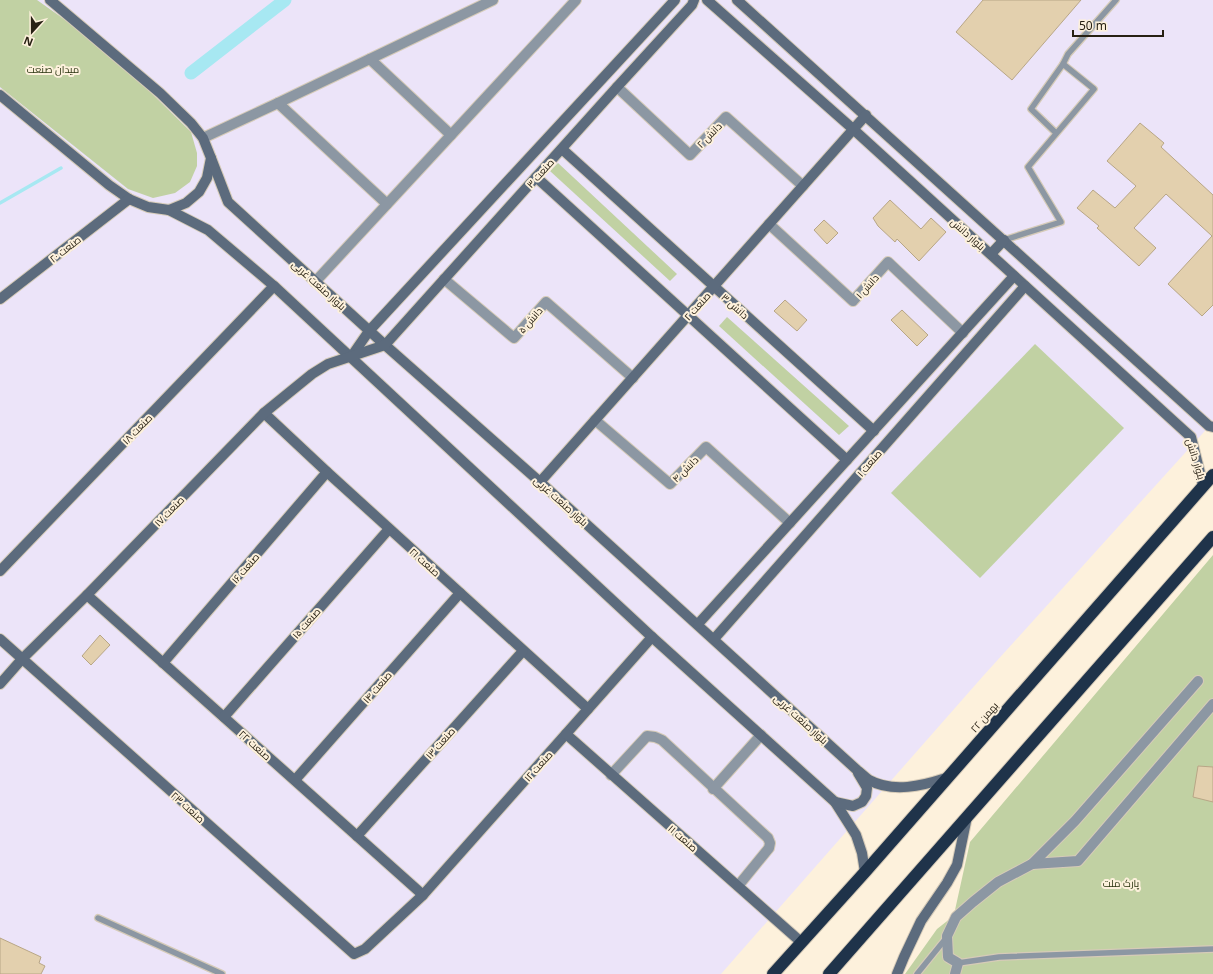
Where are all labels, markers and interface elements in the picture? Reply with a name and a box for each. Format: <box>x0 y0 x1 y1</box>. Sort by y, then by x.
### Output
north arrow <box>12 12 52 52</box>
scale bar <box>1073 12 1163 38</box>
text: 50 m <box>1079 17 1107 34</box>
text: N <box>21 33 35 50</box>
park label: میدان صنعت <box>27 62 79 76</box>
street label: دانش ۲ <box>693 119 725 151</box>
street label: صنعت ۳ <box>523 155 557 191</box>
street label: بلوار دانش <box>948 215 988 253</box>
street label: صنعت ۲۰ <box>46 232 84 266</box>
street label: بلوار صنعت غربی <box>289 257 349 313</box>
street label: دانش ۱ <box>852 271 882 301</box>
street label: صنعت ۲ <box>681 289 713 323</box>
street label: دانش ۳ <box>718 290 752 322</box>
street label: دانش ۵ <box>515 304 545 336</box>
street label: صنعت ۱۸ <box>119 411 155 447</box>
street label: بلوار دانش <box>1183 437 1209 481</box>
street label: صنعت ۱ <box>853 447 885 479</box>
street label: دانش ۴ <box>669 453 701 485</box>
street label: بلوار صنعت غربی <box>531 473 591 529</box>
street label: صنعت ۱۷ <box>151 493 187 529</box>
street label: صنعت ۲۱ <box>407 545 443 579</box>
street label: صنعت ۱۶ <box>228 550 262 586</box>
street label: صنعت ۱۵ <box>289 605 323 641</box>
street label: صنعت ۱۴ <box>359 668 395 706</box>
street label: بلوار صنعت غربی <box>771 691 831 747</box>
street label: ۲۲ بهمن <box>967 699 1001 735</box>
street label: صنعت ۱۳ <box>422 724 458 762</box>
street label: صنعت ۲۲ <box>236 727 274 763</box>
street label: صنعت ۱۲ <box>521 748 555 784</box>
street label: صنعت ۲۳ <box>168 788 208 826</box>
street label: صنعت ۱۱ <box>665 821 701 855</box>
park label: پارک ملت <box>1103 876 1140 890</box>

